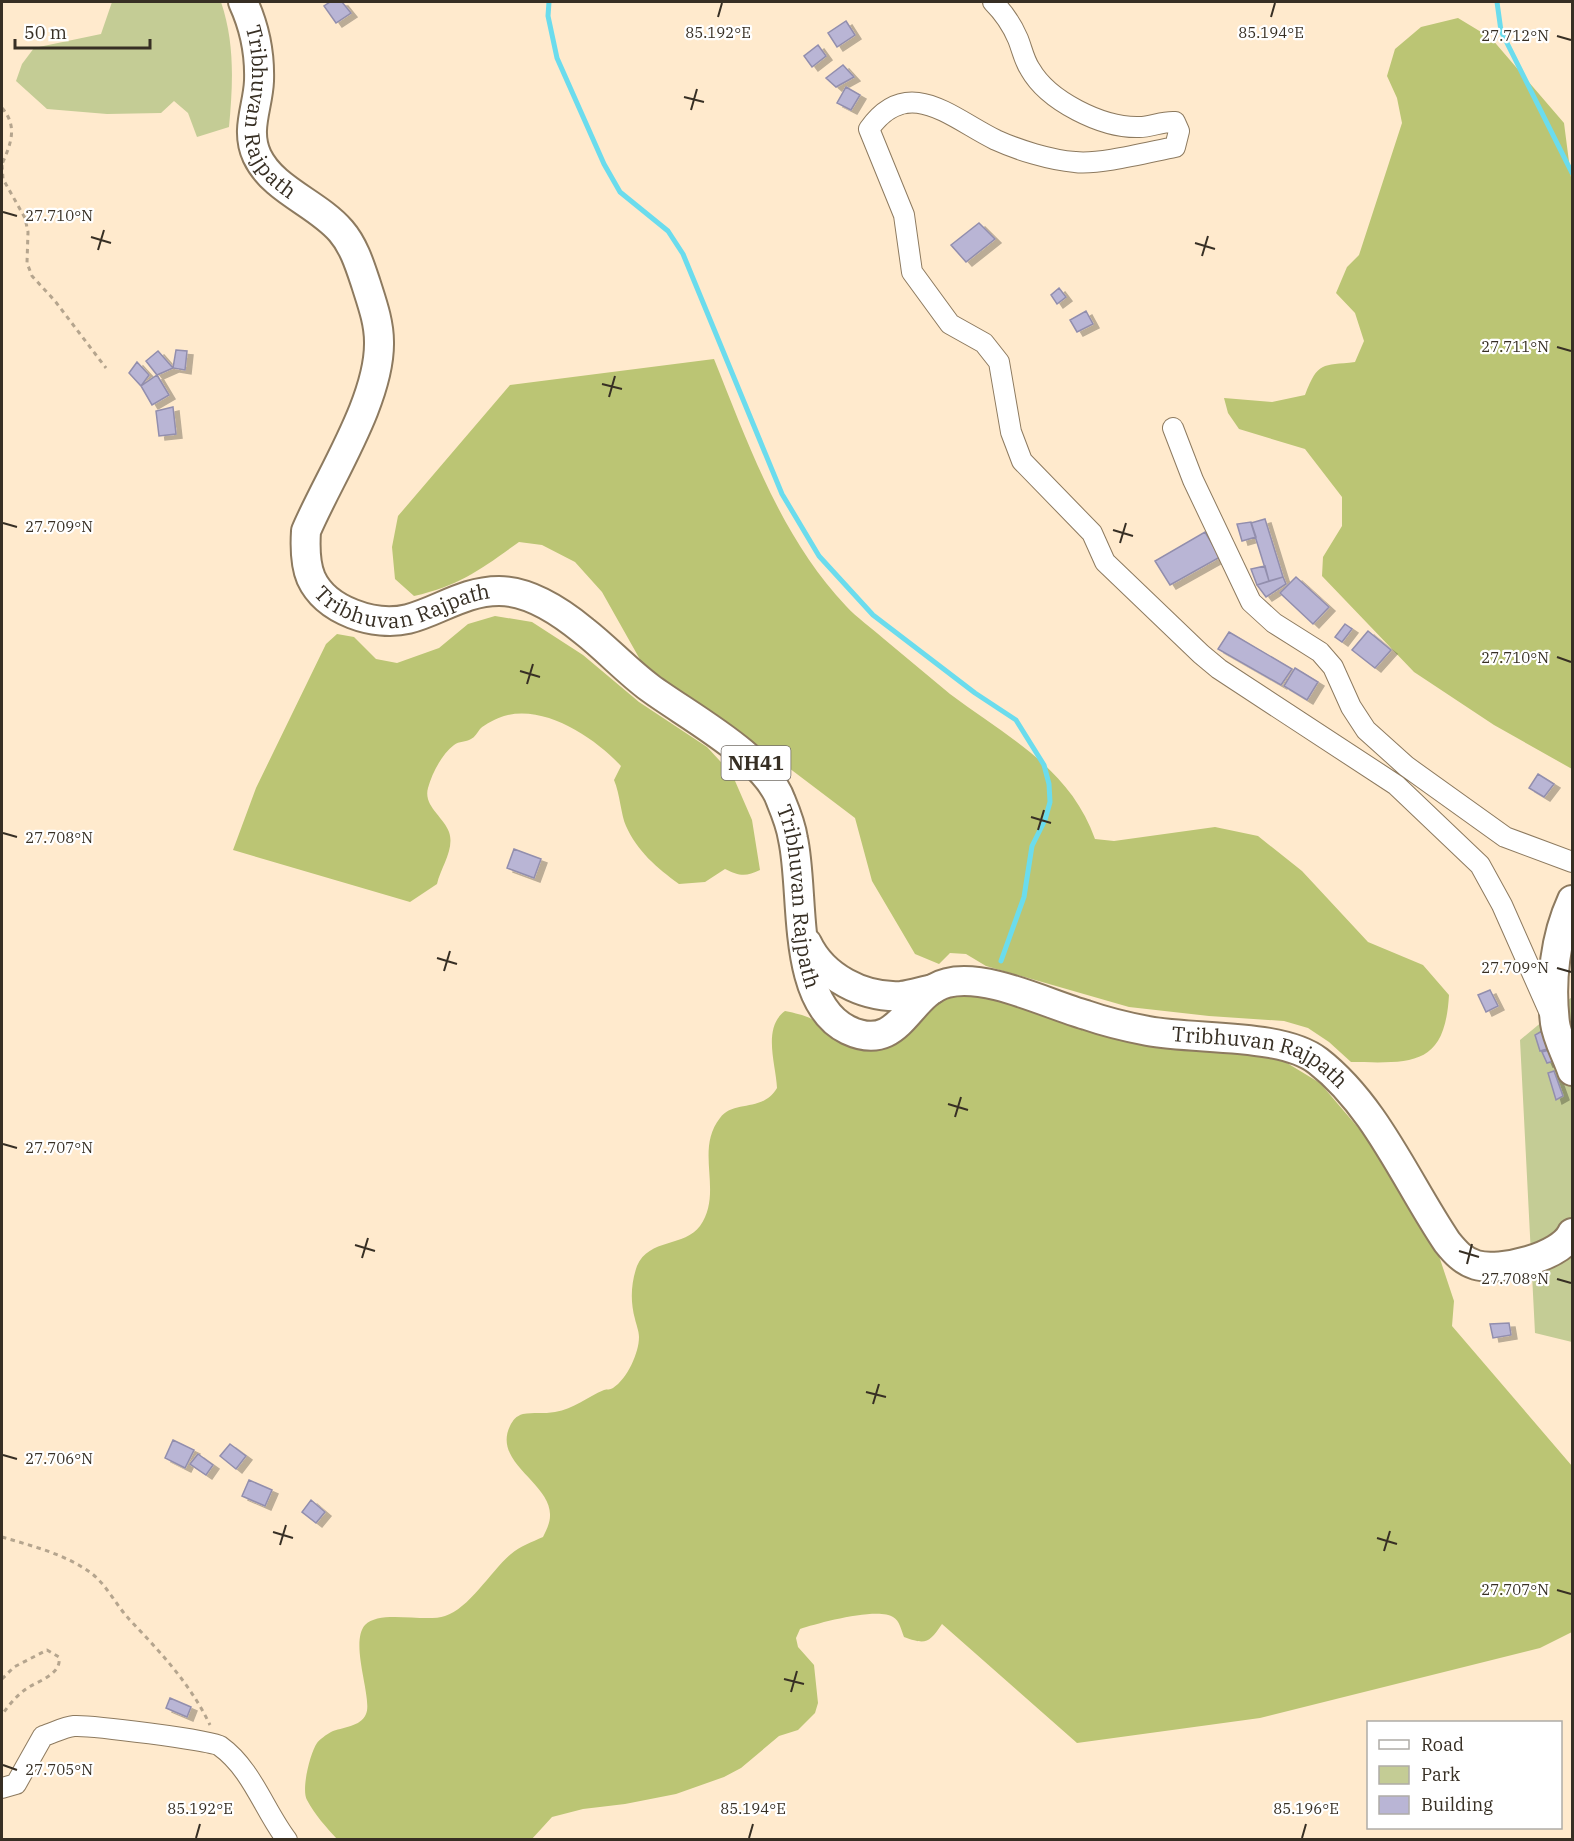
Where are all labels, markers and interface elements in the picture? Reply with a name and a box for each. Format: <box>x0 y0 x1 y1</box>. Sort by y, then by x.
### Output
scale bar <box>15 12 150 50</box>
text: 50 m <box>24 21 67 44</box>
street label: Tribhuvan Rajpath <box>239 22 302 204</box>
text: 85.192°E <box>685 23 751 42</box>
text: 85.194°E <box>1238 23 1304 42</box>
text: 27.712°N <box>1481 26 1549 45</box>
text: 27.710°N <box>25 206 93 225</box>
text: 27.711°N <box>1481 337 1549 356</box>
text: 27.709°N <box>25 517 93 536</box>
street label: Tribhuvan Rajpath <box>314 569 500 603</box>
text: Tribhuvan Rajpath <box>308 576 492 634</box>
text: 27.710°N <box>1481 648 1549 667</box>
road number: NH41 <box>722 746 790 780</box>
street label: Tribhuvan Rajpath <box>771 800 827 992</box>
text: 27.708°N <box>25 828 93 847</box>
text: 27.709°N <box>1481 958 1549 977</box>
street label: Tribhuvan Rajpath <box>1171 1019 1355 1094</box>
text: 27.707°N <box>25 1138 93 1157</box>
text: 27.708°N <box>1481 1269 1549 1288</box>
text: 27.706°N <box>25 1449 93 1468</box>
text: 27.707°N <box>1481 1580 1549 1599</box>
legend <box>1367 1721 1562 1829</box>
text: Road <box>1421 1733 1464 1756</box>
text: 27.705°N <box>25 1760 93 1779</box>
text: Park <box>1421 1763 1461 1786</box>
text: Building <box>1421 1793 1493 1816</box>
text: 85.192°E <box>167 1799 233 1818</box>
text: 85.194°E <box>720 1799 786 1818</box>
text: 85.196°E <box>1273 1799 1339 1818</box>

